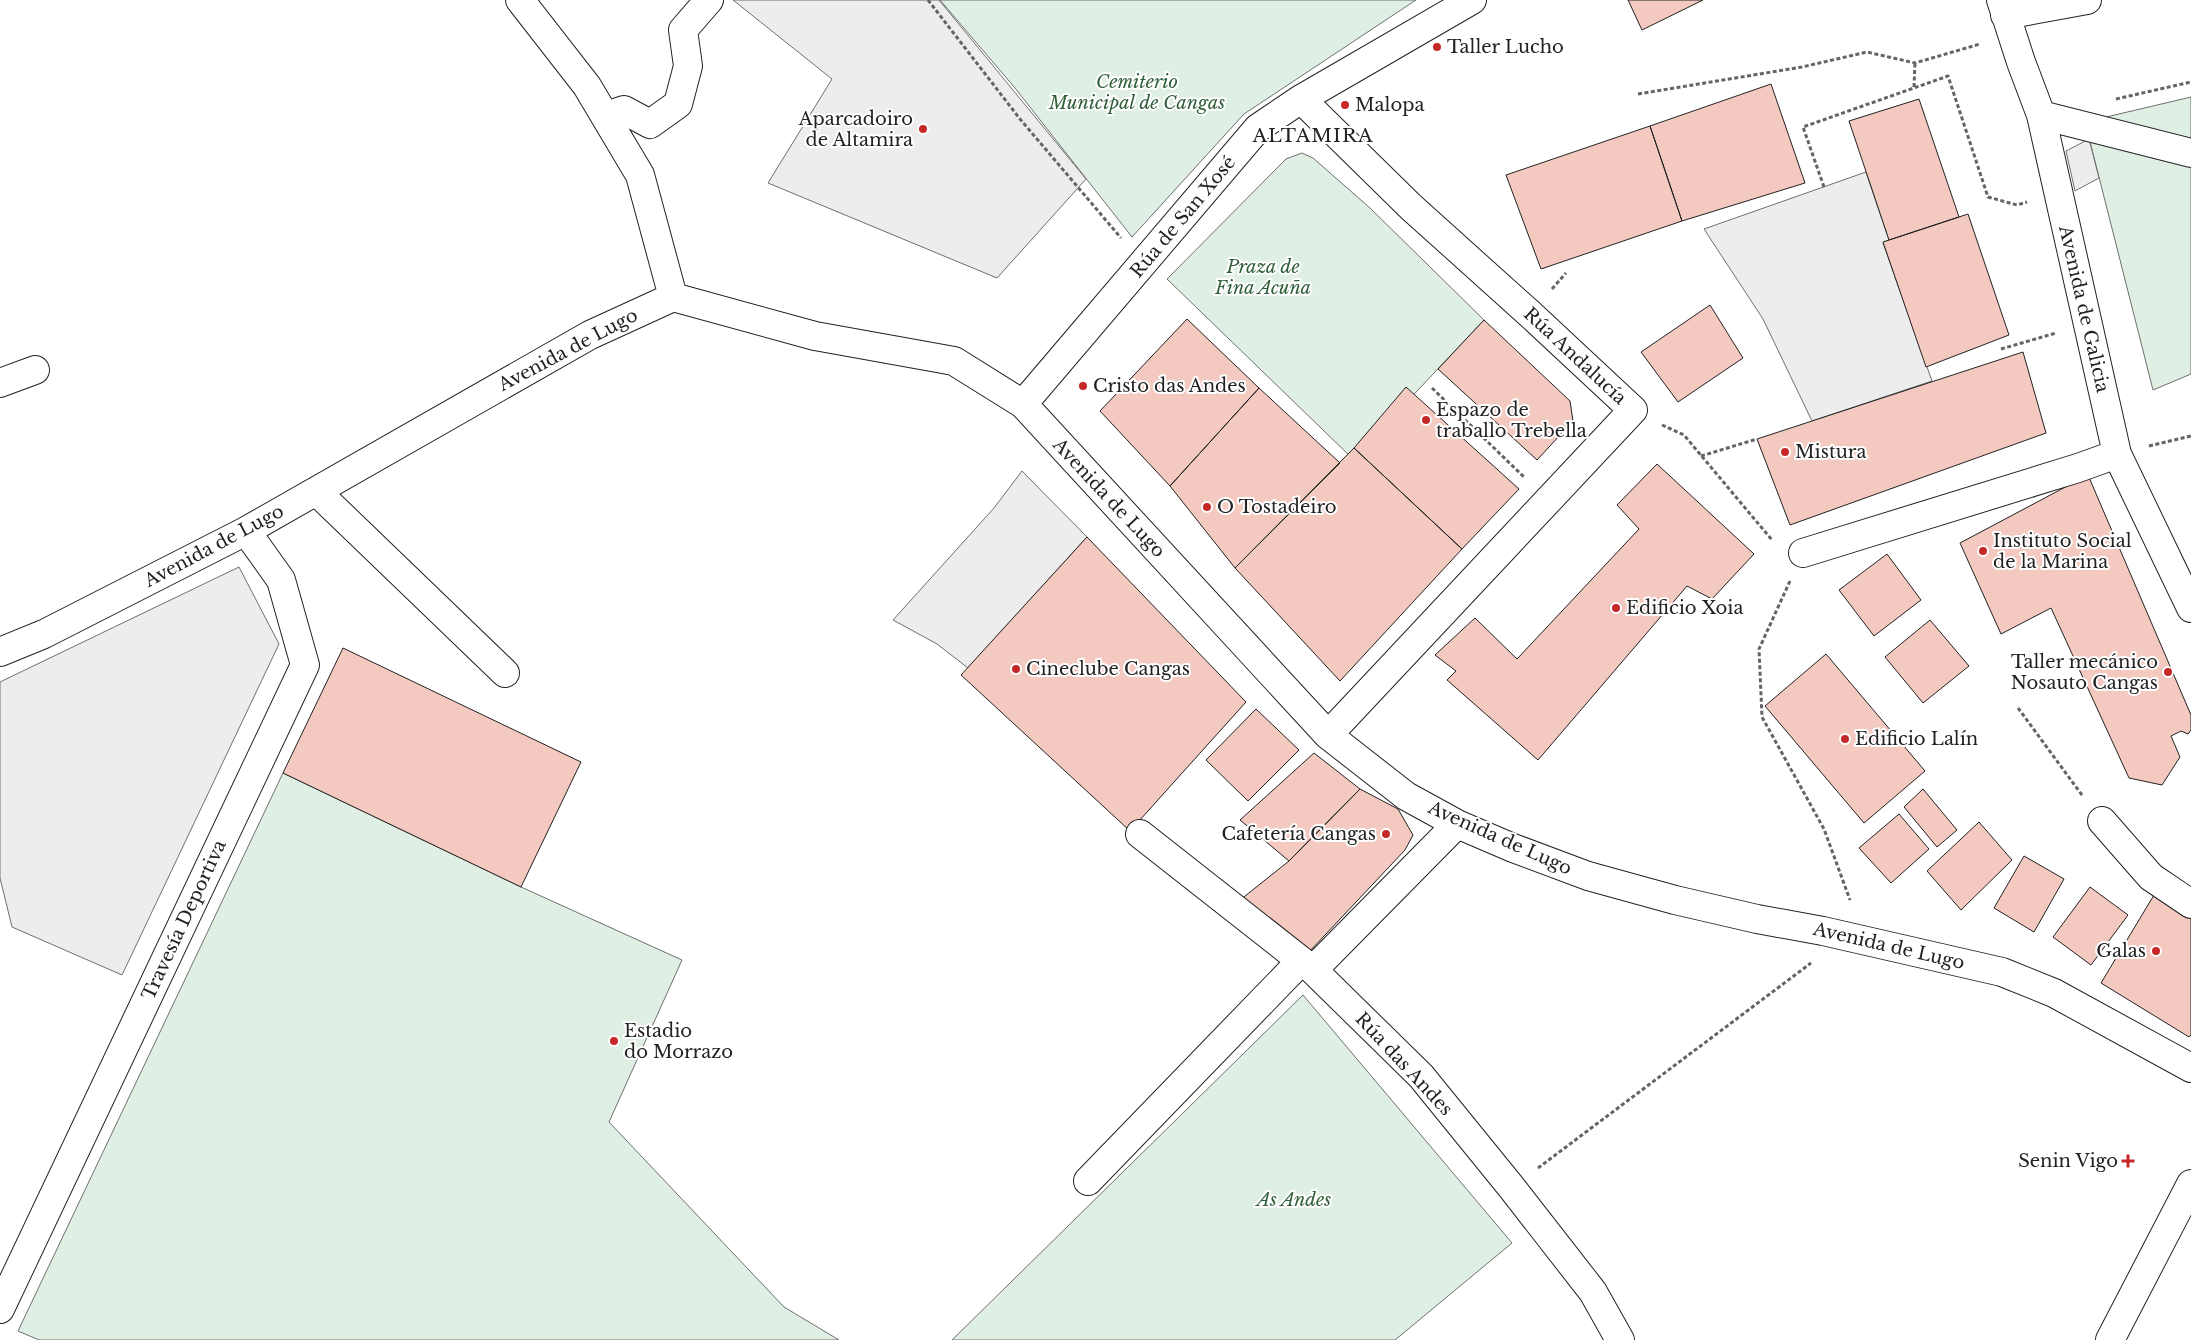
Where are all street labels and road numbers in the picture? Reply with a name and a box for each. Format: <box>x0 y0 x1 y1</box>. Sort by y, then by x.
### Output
street label: Rúa de San Xosé <box>1126 152 1240 282</box>
street label: Avenida de Galicia <box>2054 223 2114 395</box>
street label: Rúa Andalucía <box>1519 303 1631 409</box>
street label: Avenida de Lugo <box>494 304 641 396</box>
street label: Avenida de Lugo <box>1048 433 1170 562</box>
street label: Avenida de Lugo <box>140 500 287 592</box>
street label: Avenida de Lugo <box>1424 796 1575 879</box>
street label: Travesía Deportiva <box>137 837 231 1003</box>
street label: Avenida de Lugo <box>1810 918 1967 974</box>
street label: Rúa das Andes <box>1351 1008 1457 1120</box>

